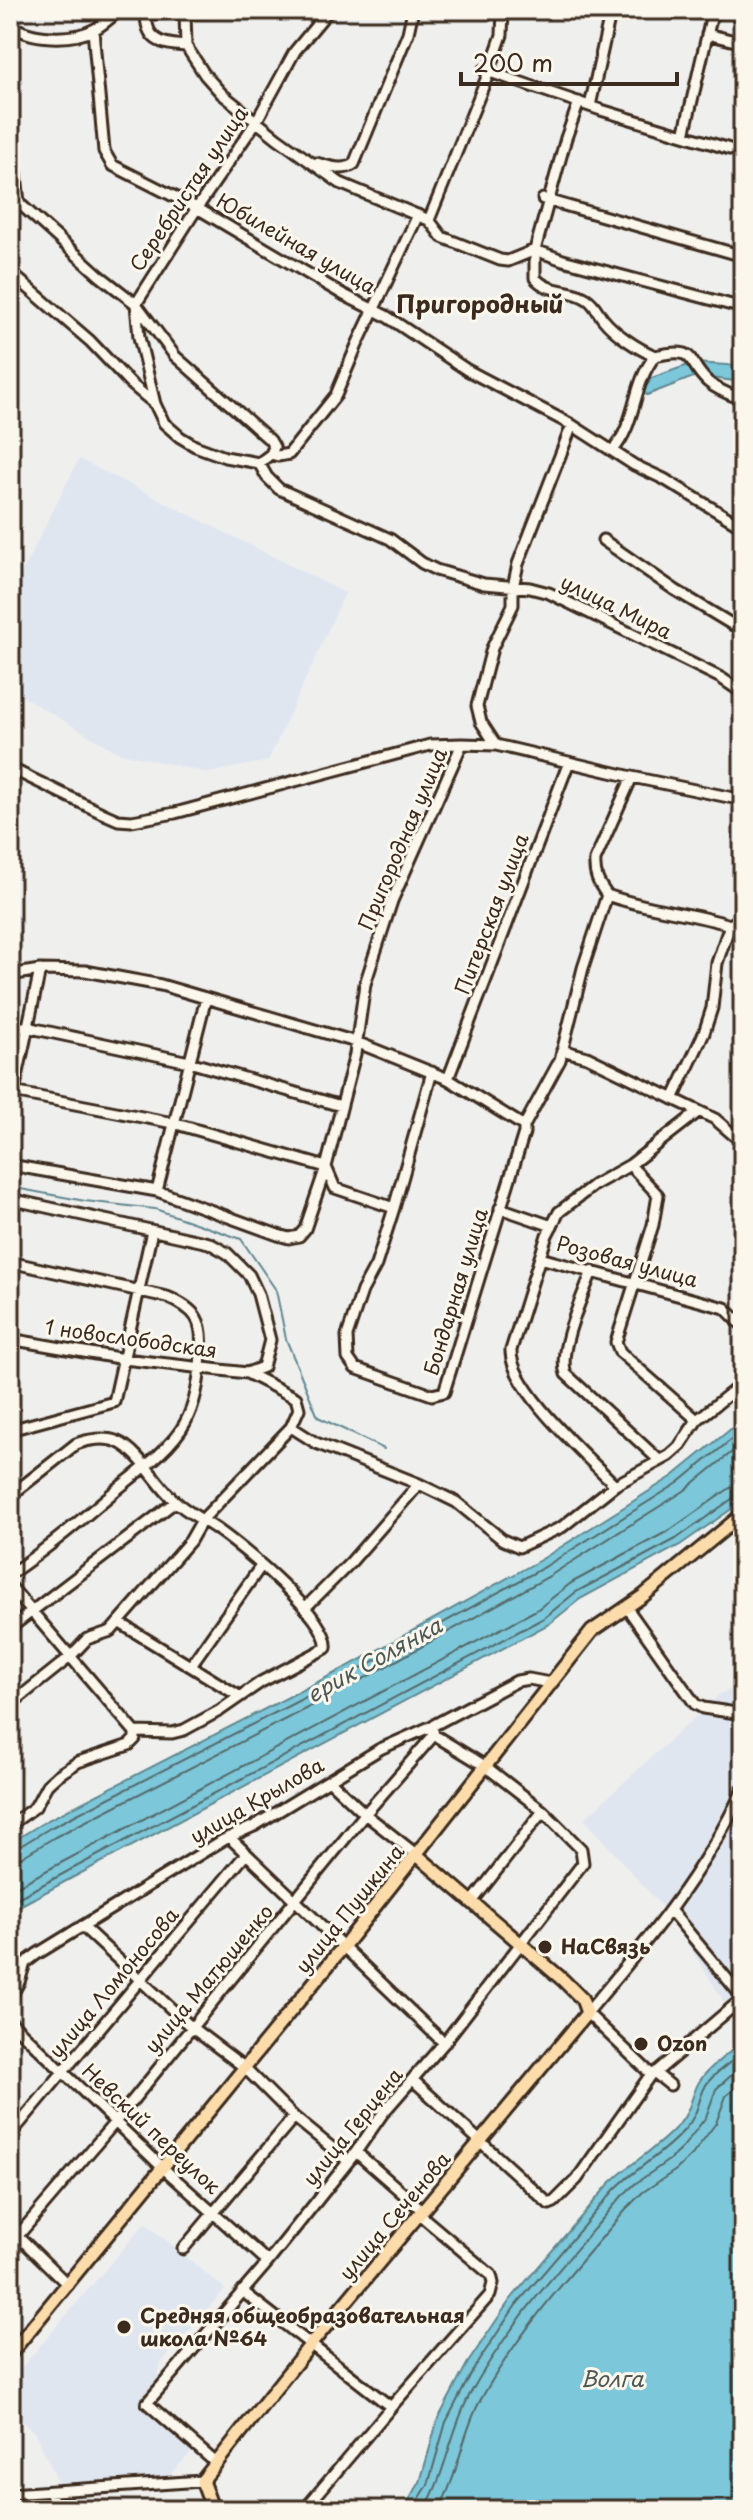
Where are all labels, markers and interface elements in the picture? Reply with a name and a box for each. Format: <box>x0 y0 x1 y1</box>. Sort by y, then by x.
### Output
scale bar <box>461 36 677 86</box>
text: 200 m <box>473 44 553 80</box>
street label: Серебристая улица <box>122 99 255 277</box>
street label: Юбилейная улица <box>211 185 382 301</box>
district label: Пригородный <box>396 285 564 321</box>
street label: улица Мира <box>556 566 678 646</box>
street label: Пригородная улица <box>350 742 454 934</box>
street label: Питерская улица <box>447 828 536 998</box>
street label: Бондарная улица <box>415 1204 495 1379</box>
street label: Розовая улица <box>553 1228 702 1294</box>
street label: 1 новослободская <box>43 1311 219 1365</box>
water label: ерик Солянка <box>300 1607 448 1710</box>
street label: улица Крылова <box>184 1749 330 1851</box>
street label: улица Пушкина <box>288 1837 411 1979</box>
street label: улица Матюшенко <box>137 1897 280 2059</box>
street label: улица Ломоносова <box>41 1900 186 2064</box>
place label: НаСвязь <box>561 1931 651 1961</box>
marker: НаСвязь <box>536 1938 554 1956</box>
place label: Ozon <box>657 2028 707 2058</box>
marker: Ozon <box>632 2035 650 2053</box>
street label: Невский переулок <box>76 2056 228 2201</box>
street label: улица Герцена <box>295 2060 410 2192</box>
street label: улица Сеченова <box>331 2144 457 2286</box>
place label: Средняя общеобразовательная школа №64 <box>140 2300 465 2353</box>
marker: Средняя общеобразовательная школа №64 <box>115 2318 133 2336</box>
water label: Волга <box>581 2361 645 2394</box>

